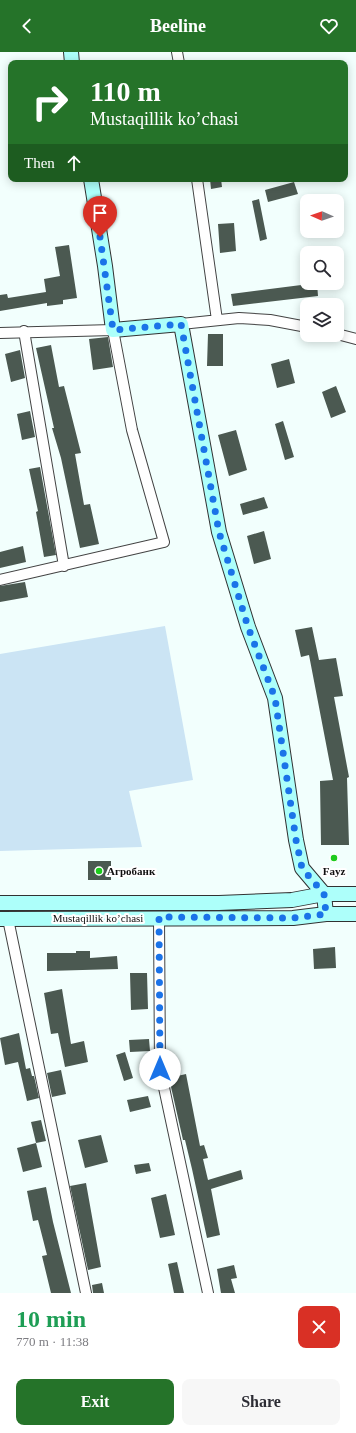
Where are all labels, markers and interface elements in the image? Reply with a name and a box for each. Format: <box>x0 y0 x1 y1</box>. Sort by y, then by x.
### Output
icon: back <box>16 15 38 37</box>
icon: heart <box>318 15 340 37</box>
text: Beeline <box>150 16 206 36</box>
icon: right <box>24 76 76 128</box>
text: 110 m <box>90 76 161 107</box>
text: Mustaqillik ko’chasi <box>90 109 238 129</box>
icon: ahead <box>63 152 85 174</box>
text: Then <box>24 155 55 171</box>
north arrow <box>300 194 344 238</box>
map controls <box>300 194 344 342</box>
pin <box>83 196 117 237</box>
icon: arrive <box>89 202 111 224</box>
button: search <box>300 246 344 290</box>
button: layers <box>300 298 344 342</box>
marker: Fayz <box>329 853 339 863</box>
place label: Агробанк <box>107 865 156 877</box>
place label: Fayz <box>323 865 345 877</box>
marker: Агробанк <box>94 866 104 876</box>
street label: Mustaqillik ko’chasi <box>53 912 143 924</box>
position arrow <box>139 1048 181 1090</box>
text: 10 min <box>16 1306 86 1332</box>
button: close <box>298 1306 340 1348</box>
text: 770 m · 11:38 <box>16 1334 89 1349</box>
button: Exit <box>16 1379 174 1425</box>
button: Share <box>182 1379 340 1425</box>

